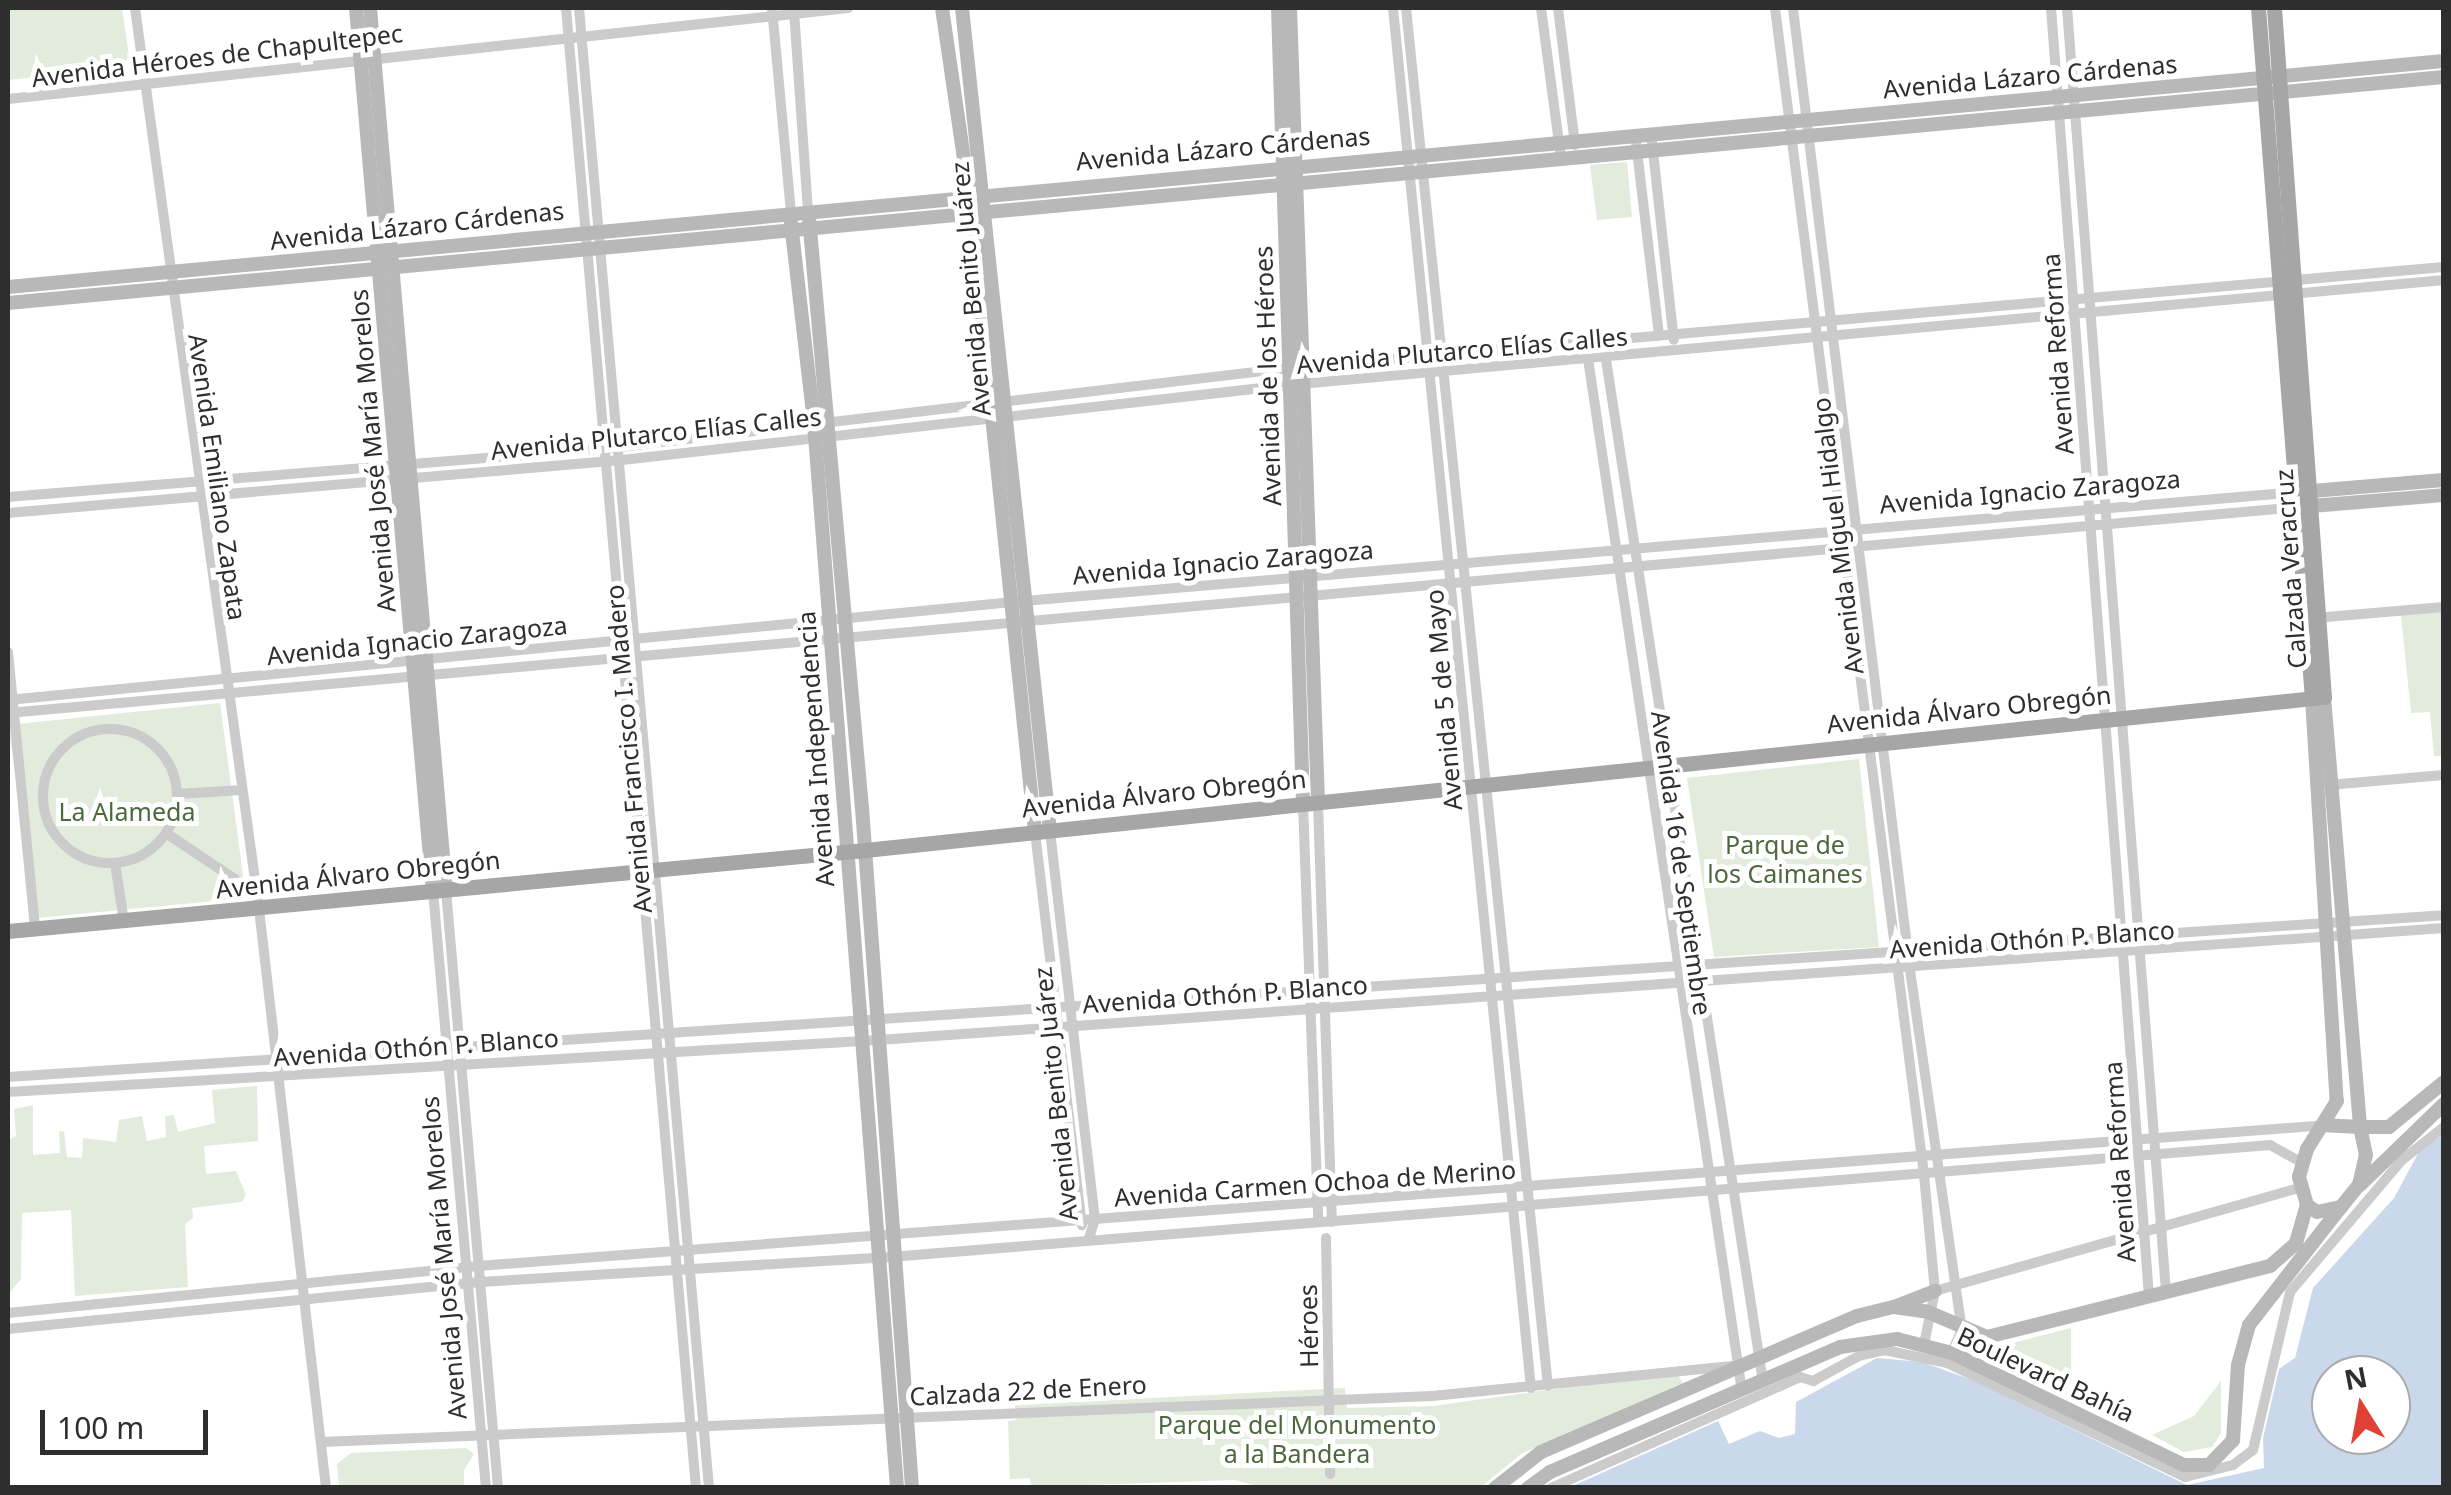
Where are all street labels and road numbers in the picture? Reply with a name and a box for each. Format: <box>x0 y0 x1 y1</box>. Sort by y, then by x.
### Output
street label: Avenida Héroes de Chapultepec <box>30 17 404 93</box>
street label: Avenida Lázaro Cárdenas <box>1882 48 2178 104</box>
street label: Avenida Lázaro Cárdenas <box>1075 120 1371 176</box>
street label: Avenida Benito Juárez <box>944 161 996 417</box>
street label: Avenida Lázaro Cárdenas <box>268 195 566 255</box>
street label: Avenida de los Héroes <box>1247 245 1287 507</box>
street label: Avenida Reforma <box>2035 252 2079 456</box>
street label: Avenida José María Morelos <box>343 288 401 614</box>
street label: Avenida Plutarco Elías Calles <box>1295 321 1629 379</box>
street label: Avenida Emiliano Zapata <box>183 332 253 622</box>
street label: Avenida Miguel Hidalgo <box>1805 396 1869 676</box>
street label: Avenida Plutarco Elías Calles <box>489 401 823 465</box>
street label: Avenida Ignacio Zaragoza <box>1878 463 2182 519</box>
street label: Calzada Veracruz <box>2268 468 2312 670</box>
street label: Avenida Ignacio Zaragoza <box>1071 534 1375 590</box>
street label: Avenida Francisco I. Madero <box>599 583 657 915</box>
street label: Avenida 5 de Mayo <box>1418 588 1468 812</box>
street label: Avenida Ignacio Zaragoza <box>265 609 569 671</box>
street label: Avenida Independencia <box>790 610 840 888</box>
street label: Avenida Álvaro Obregón <box>1825 679 2113 739</box>
street label: Avenida 16 de Septiembre <box>1646 709 1718 1017</box>
street label: Avenida Álvaro Obregón <box>1020 763 1308 823</box>
street label: Avenida Álvaro Obregón <box>214 844 502 904</box>
street label: Avenida Othón P. Blanco <box>1888 914 2176 964</box>
street label: Avenida Benito Juárez <box>1027 966 1083 1222</box>
street label: Avenida Othón P. Blanco <box>1081 969 1369 1019</box>
street label: Avenida Othón P. Blanco <box>272 1022 560 1072</box>
street label: Avenida Reforma <box>2097 1060 2141 1264</box>
street label: Avenida José María Morelos <box>414 1095 472 1421</box>
street label: Avenida Carmen Ochoa de Merino <box>1113 1154 1517 1212</box>
street label: Héroes <box>1292 1284 1324 1368</box>
street label: Boulevard Bahía <box>1953 1320 2139 1428</box>
street label: Calzada 22 de Enero <box>909 1369 1147 1411</box>

